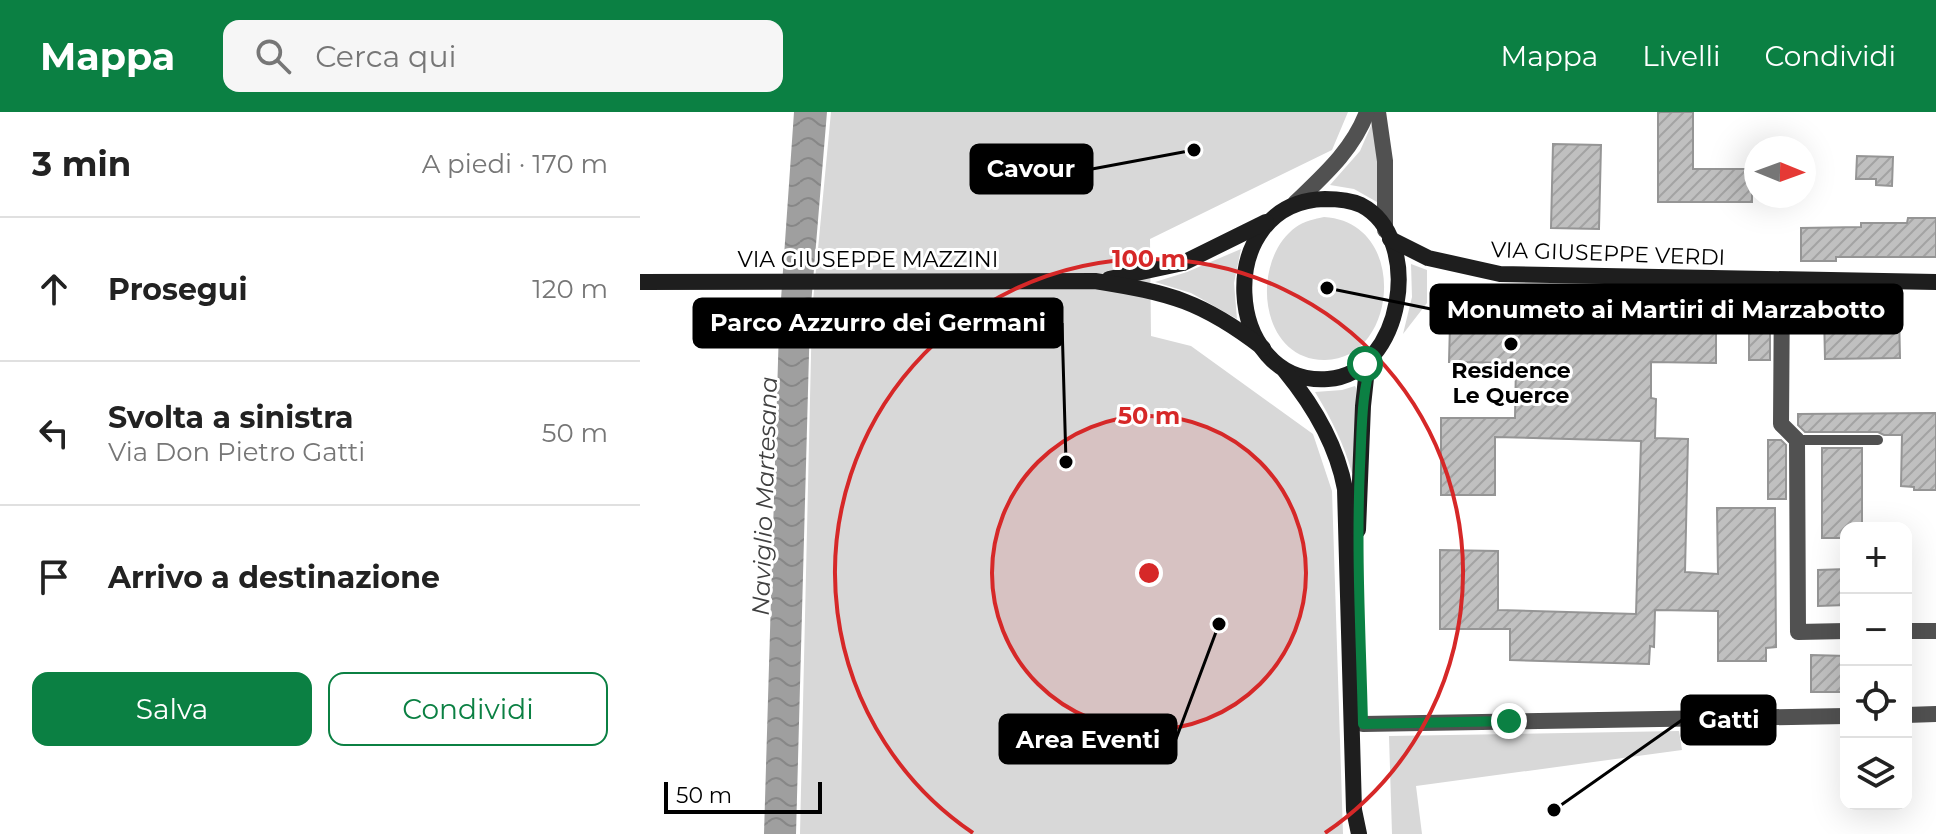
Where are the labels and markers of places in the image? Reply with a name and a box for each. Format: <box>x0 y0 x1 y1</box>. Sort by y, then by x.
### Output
callout: Cavour <box>971 145 1092 193</box>
callout: Monumeto ai Martiri di Marzabotto <box>1431 285 1902 333</box>
callout: Parco Azzurro dei Germani <box>694 299 1062 347</box>
marker: Residence Le Querce <box>1502 335 1520 353</box>
place label: Residence Le Querce <box>1451 357 1571 409</box>
centre of rings <box>1135 559 1163 587</box>
callout: Gatti <box>1682 696 1775 744</box>
callout: Area Eventi <box>1000 715 1176 763</box>

